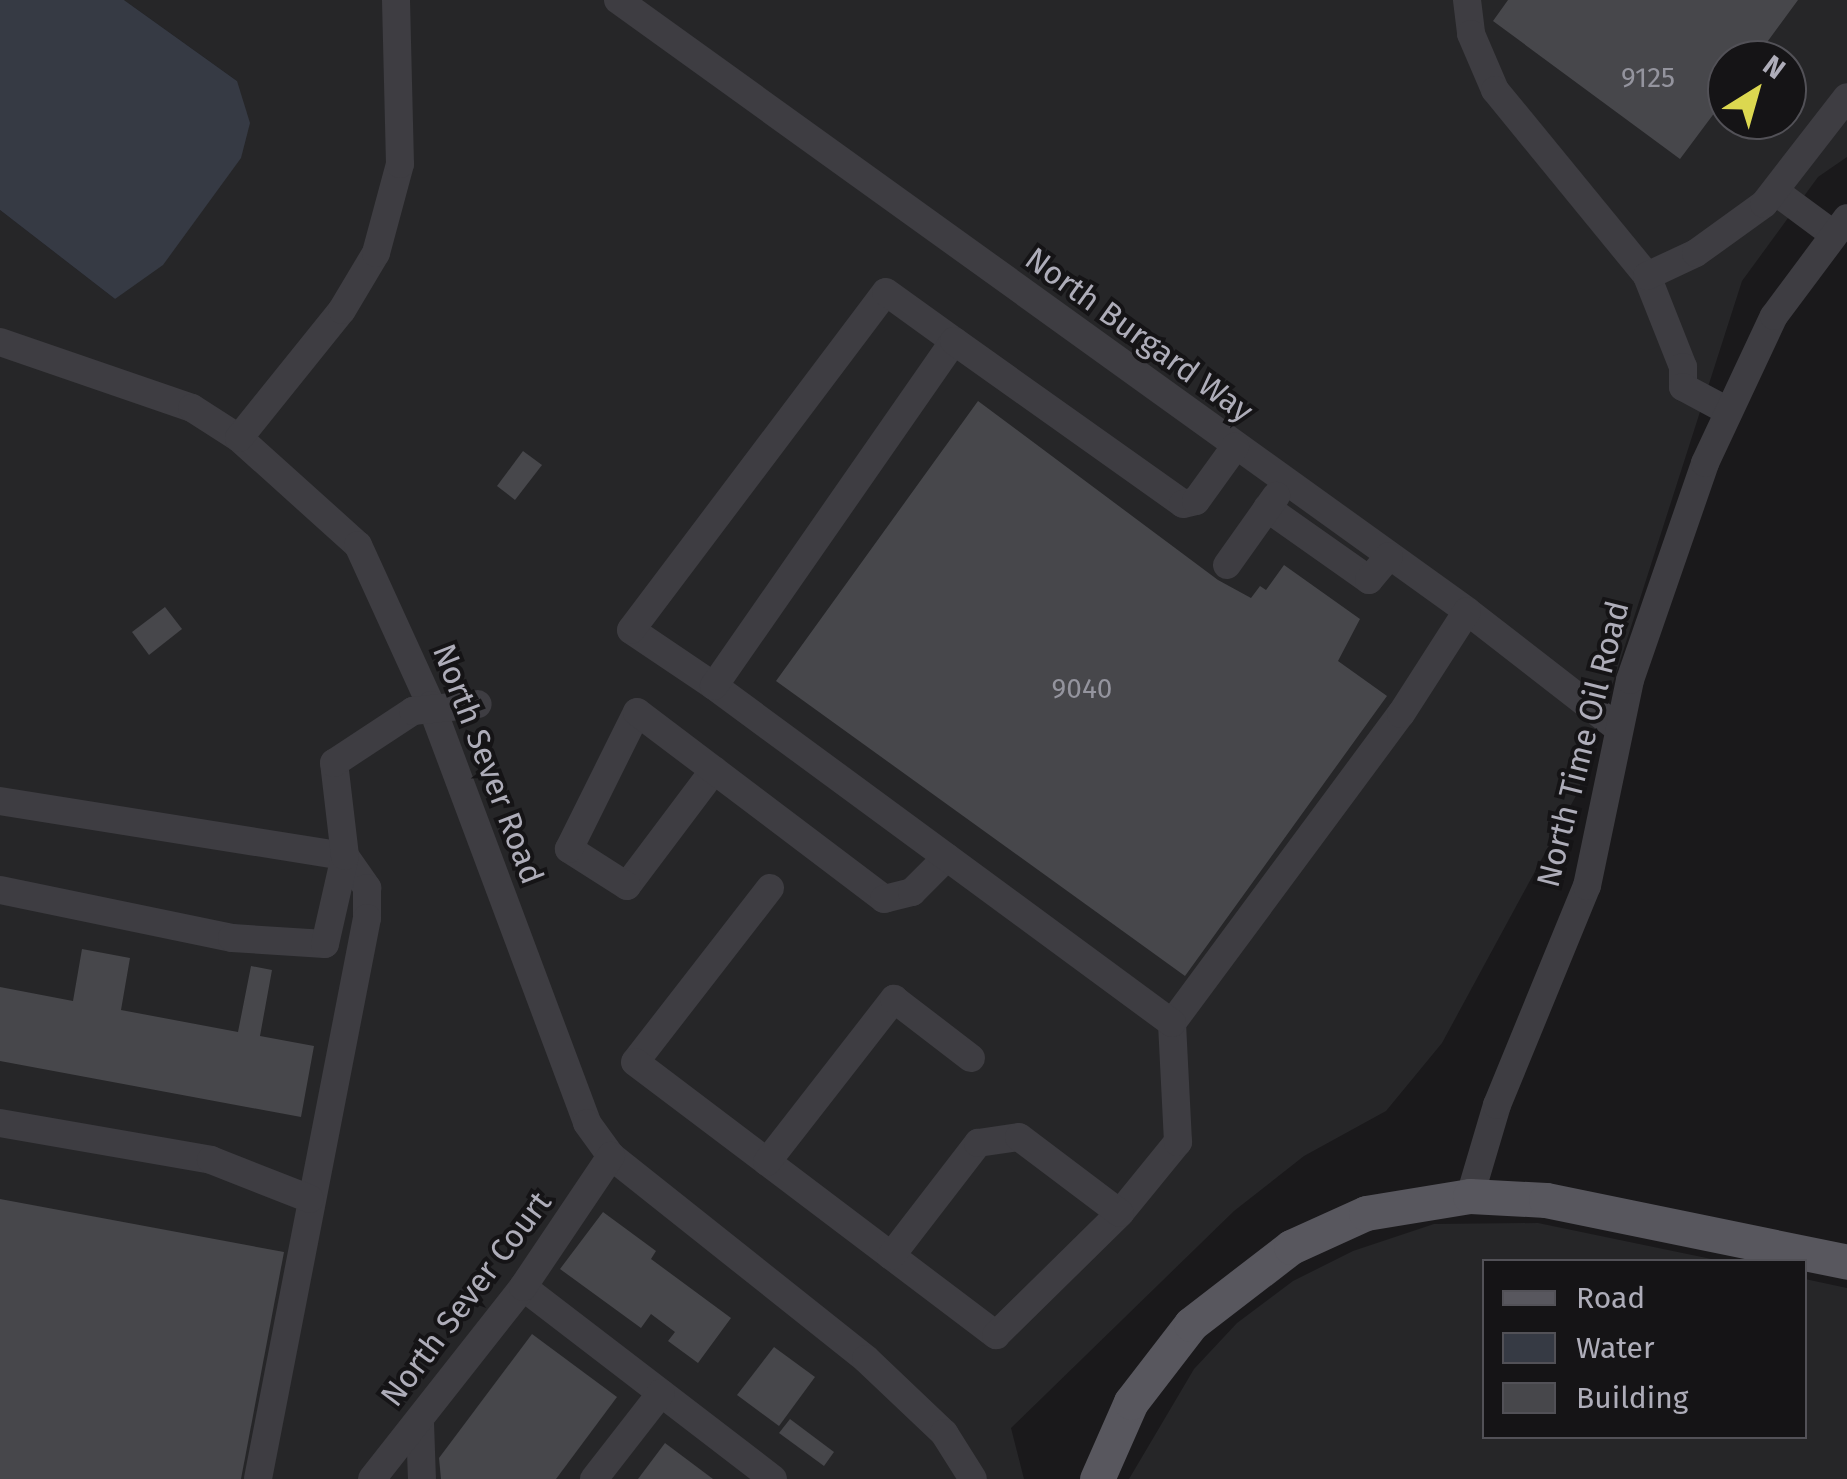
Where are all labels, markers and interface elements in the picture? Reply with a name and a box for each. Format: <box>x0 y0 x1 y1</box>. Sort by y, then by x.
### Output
north arrow <box>1707 40 1807 140</box>
text: N <box>1757 48 1791 86</box>
house number: 9125 <box>1621 61 1675 95</box>
street label: North Burgard Way <box>1018 239 1260 431</box>
street label: North Time Oil Road <box>1529 597 1637 891</box>
street label: North Sever Road <box>425 639 551 889</box>
house number: 9040 <box>1052 672 1112 706</box>
street label: North Sever Court <box>373 1184 559 1414</box>
legend <box>1482 1259 1807 1439</box>
text: Road <box>1576 1280 1645 1316</box>
text: Water <box>1576 1330 1655 1366</box>
text: Building <box>1576 1380 1688 1416</box>

